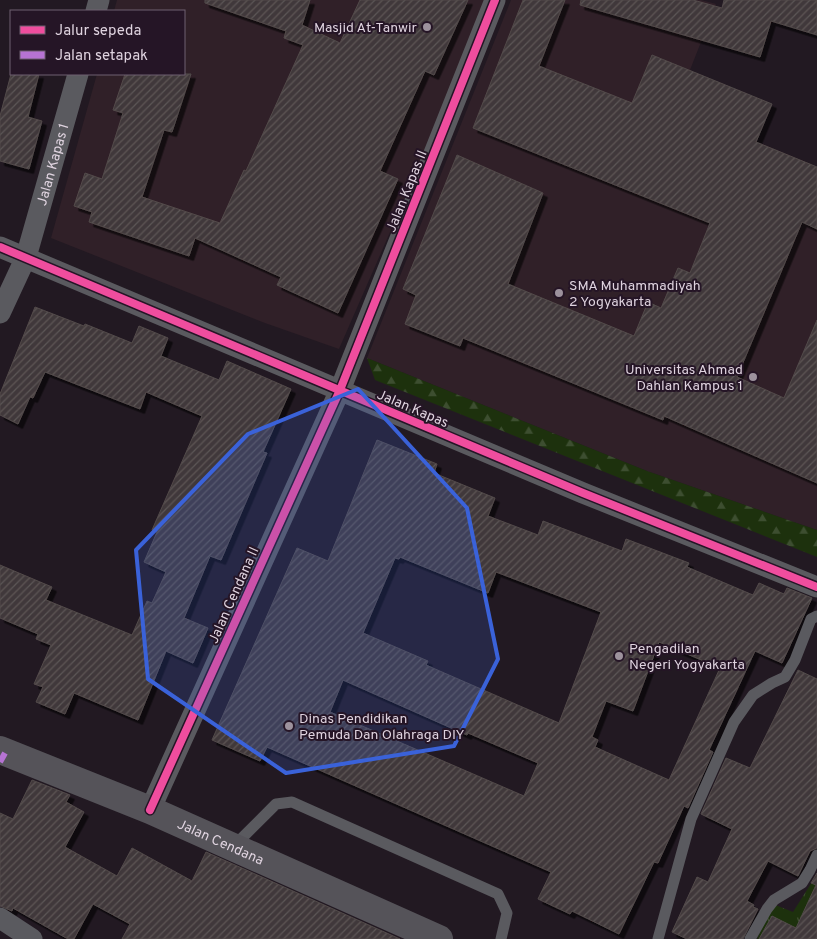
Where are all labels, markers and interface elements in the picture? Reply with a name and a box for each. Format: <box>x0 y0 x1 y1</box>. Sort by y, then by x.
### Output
legend <box>10 10 185 75</box>
place label: Masjid At-Tanwir <box>314 20 418 37</box>
marker: Masjid At-Tanwir <box>421 21 433 33</box>
text: Jalur sepeda <box>55 22 141 41</box>
text: Jalan setapak <box>55 47 148 66</box>
street label: Jalan Kapas 1 <box>34 122 73 208</box>
street label: Jalan Kapas II <box>383 148 432 235</box>
place label: SMA Muhammadiyah 2 Yogyakarta <box>569 278 701 311</box>
marker: SMA Muhammadiyah 2 Yogyakarta <box>553 287 565 299</box>
place label: Universitas Ahmad Dahlan Kampus 1 <box>625 362 743 395</box>
marker: Universitas Ahmad Dahlan Kampus 1 <box>747 371 759 383</box>
street label: Jalan Kapas <box>374 387 451 432</box>
street label: Jalan Cendana II <box>205 545 263 647</box>
place label: Pengadilan Negeri Yogyakarta <box>629 641 745 674</box>
marker: Pengadilan Negeri Yogyakarta <box>613 650 625 662</box>
place label: Dinas Pendidikan Pemuda Dan Olahraga DIY <box>299 711 465 744</box>
marker: Dinas Pendidikan Pemuda Dan Olahraga DIY <box>283 720 295 732</box>
street label: Jalan Cendana <box>174 816 266 870</box>

